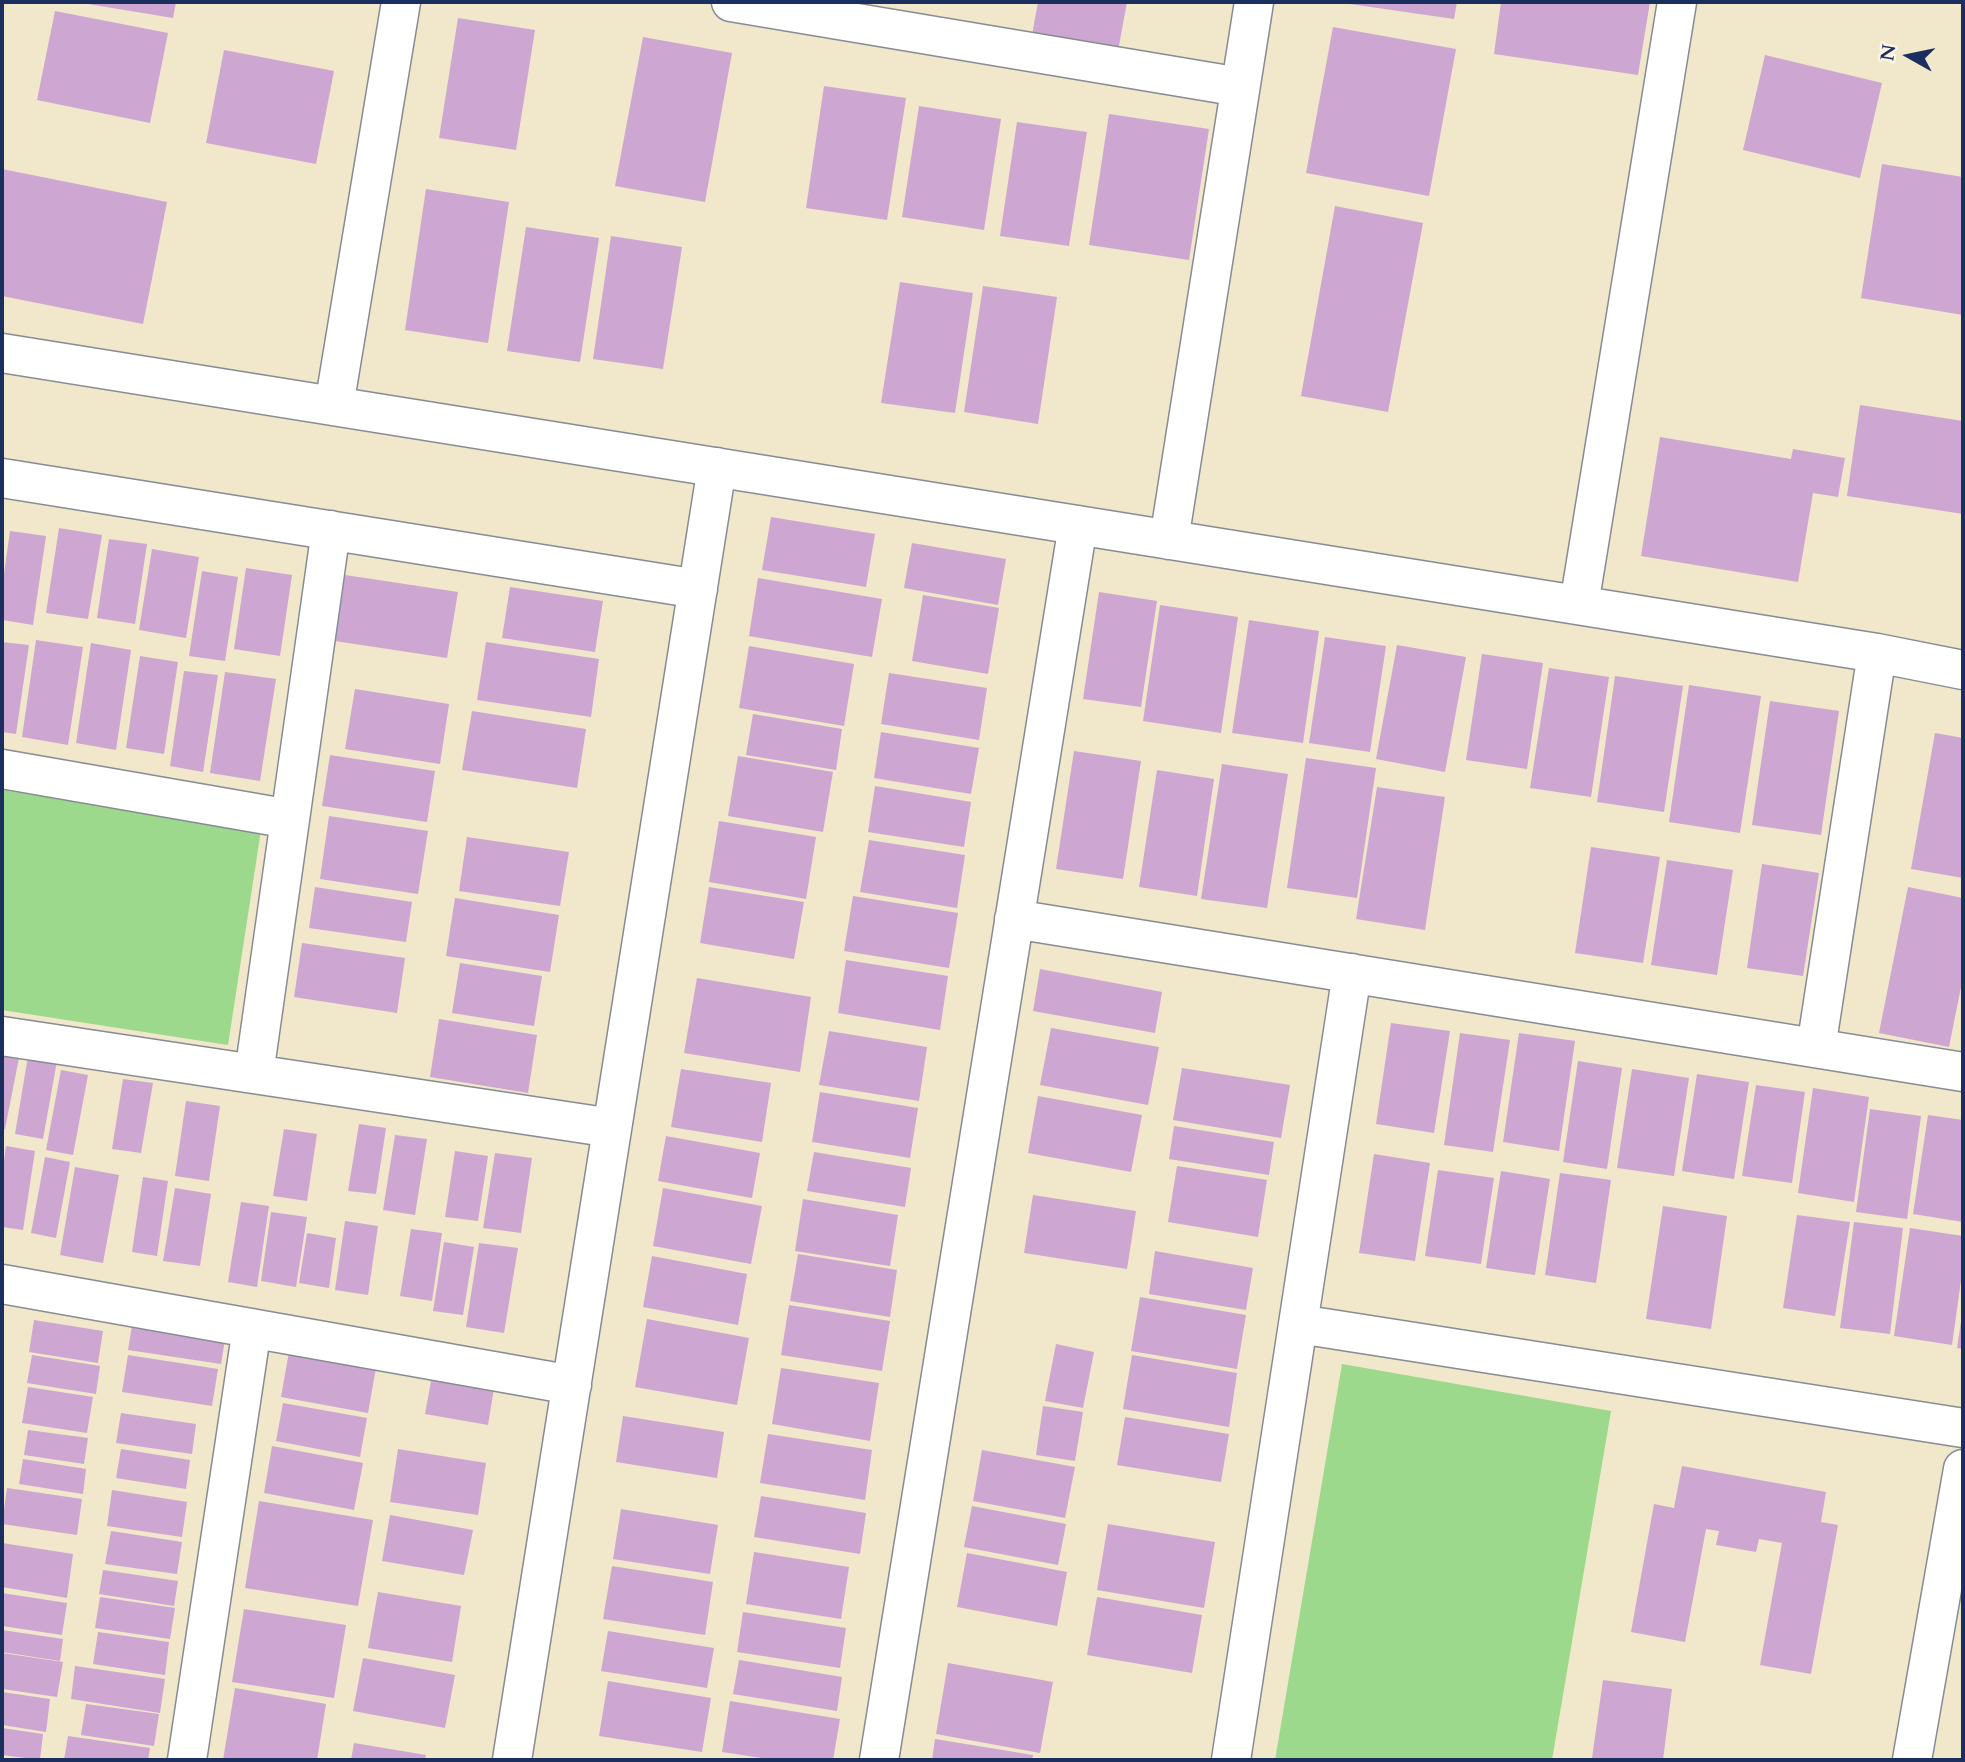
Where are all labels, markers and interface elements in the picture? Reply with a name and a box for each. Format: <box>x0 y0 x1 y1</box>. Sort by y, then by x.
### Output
north arrow <box>1874 21 1944 91</box>
text: N <box>1874 43 1902 63</box>

